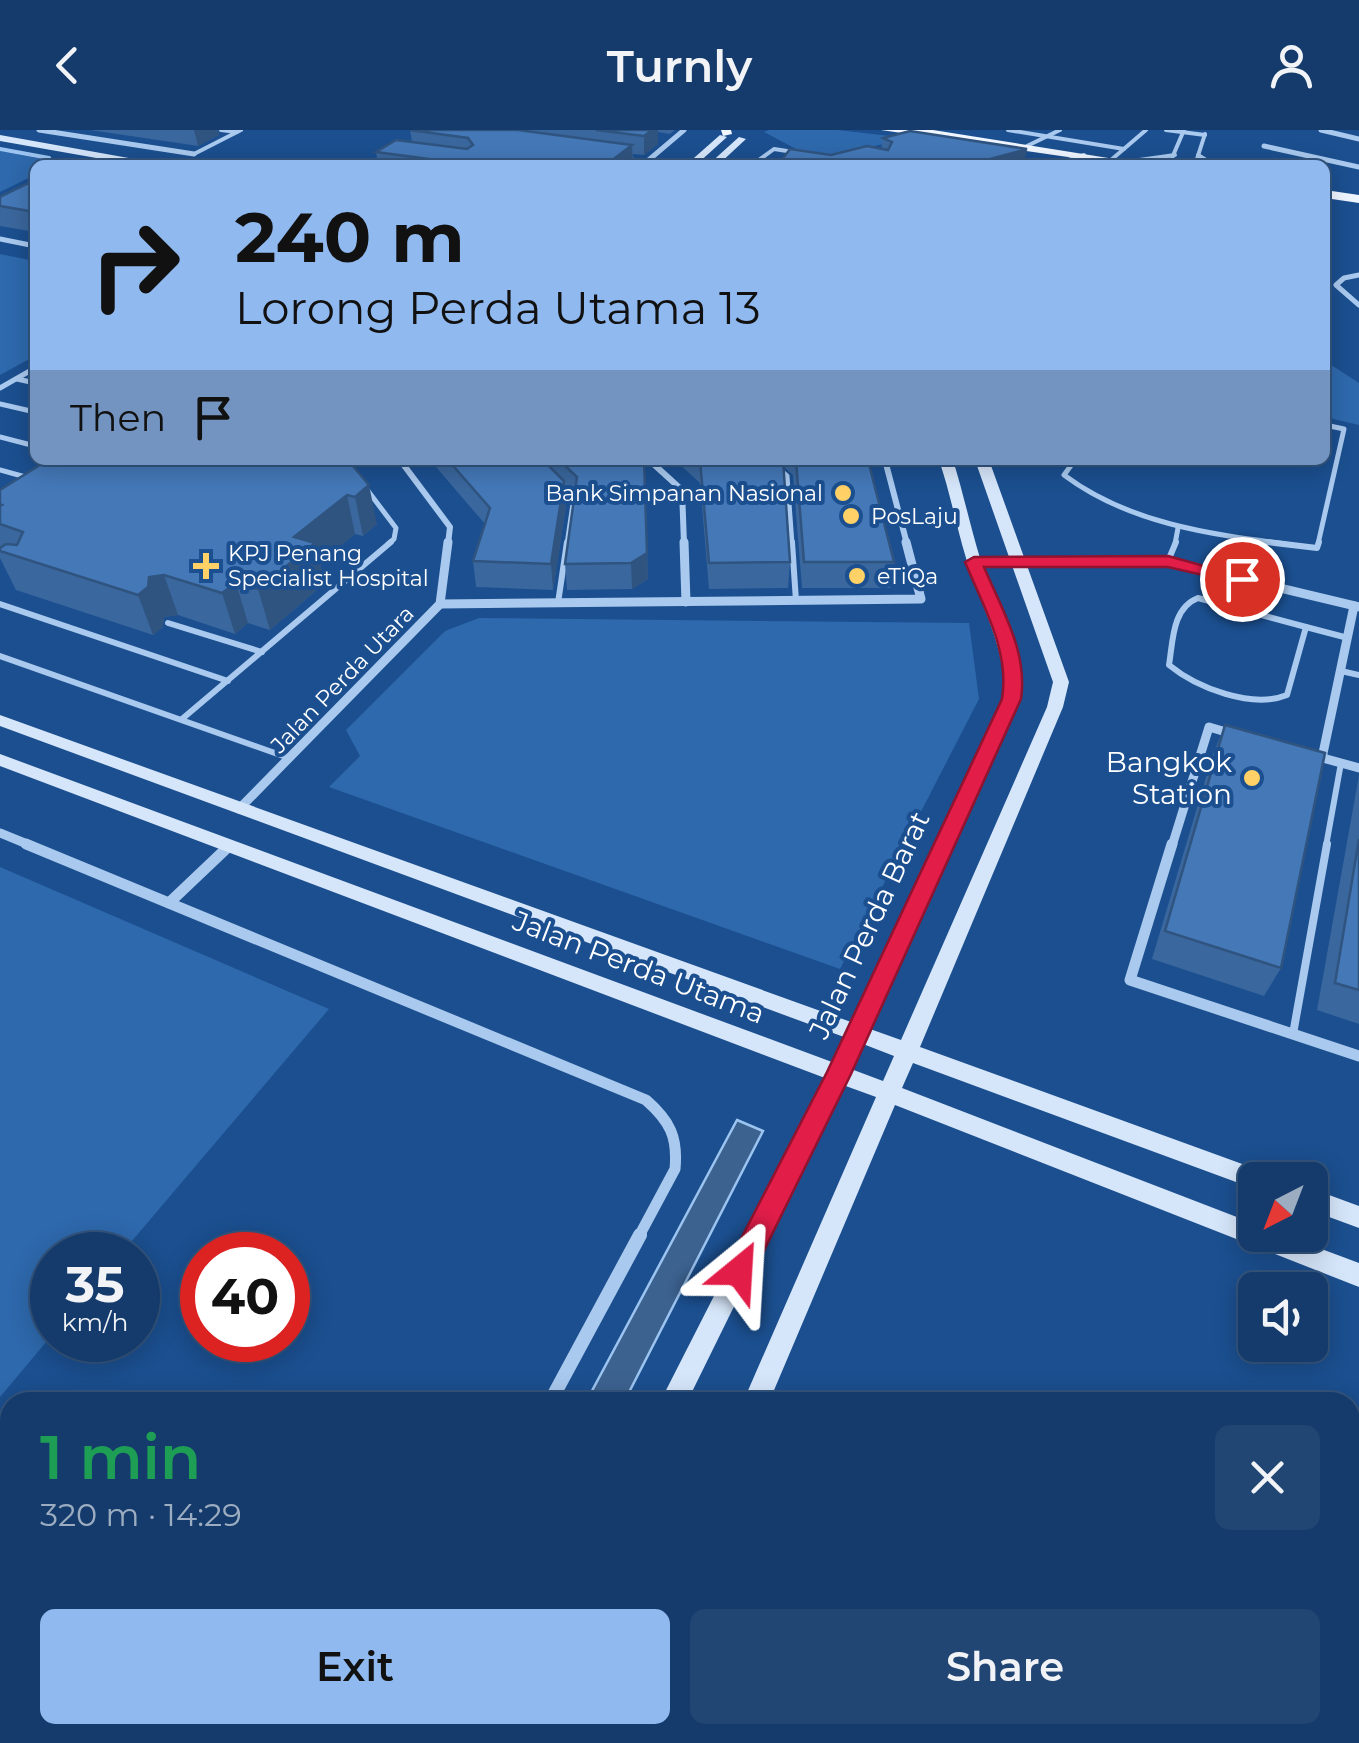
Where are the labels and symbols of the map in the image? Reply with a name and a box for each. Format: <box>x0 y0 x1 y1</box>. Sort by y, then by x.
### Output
place label: Bank Simpanan Nasional <box>545 480 823 507</box>
marker: Bank Simpanan Nasional <box>832 482 854 504</box>
place label: PosLaju <box>871 503 958 530</box>
marker: PosLaju <box>840 505 862 527</box>
pin <box>1200 537 1285 622</box>
place label: KPJ Penang Specialist Hospital <box>228 540 429 592</box>
marker: KPJ Penang Specialist Hospital <box>193 553 219 579</box>
place label: eTiQa <box>877 563 938 590</box>
marker: eTiQa <box>846 565 868 587</box>
street label: Jalan Perda Utara <box>264 600 420 759</box>
place label: Bangkok Station <box>1106 745 1232 811</box>
marker: Bangkok Station <box>1241 767 1263 789</box>
street label: Jalan Perda Barat <box>801 806 937 1045</box>
street label: Jalan Perda Utama <box>507 903 770 1031</box>
north arrow <box>1238 1162 1328 1252</box>
position arrow <box>687 1219 791 1323</box>
speed limit sign: 40 <box>180 1232 310 1362</box>

